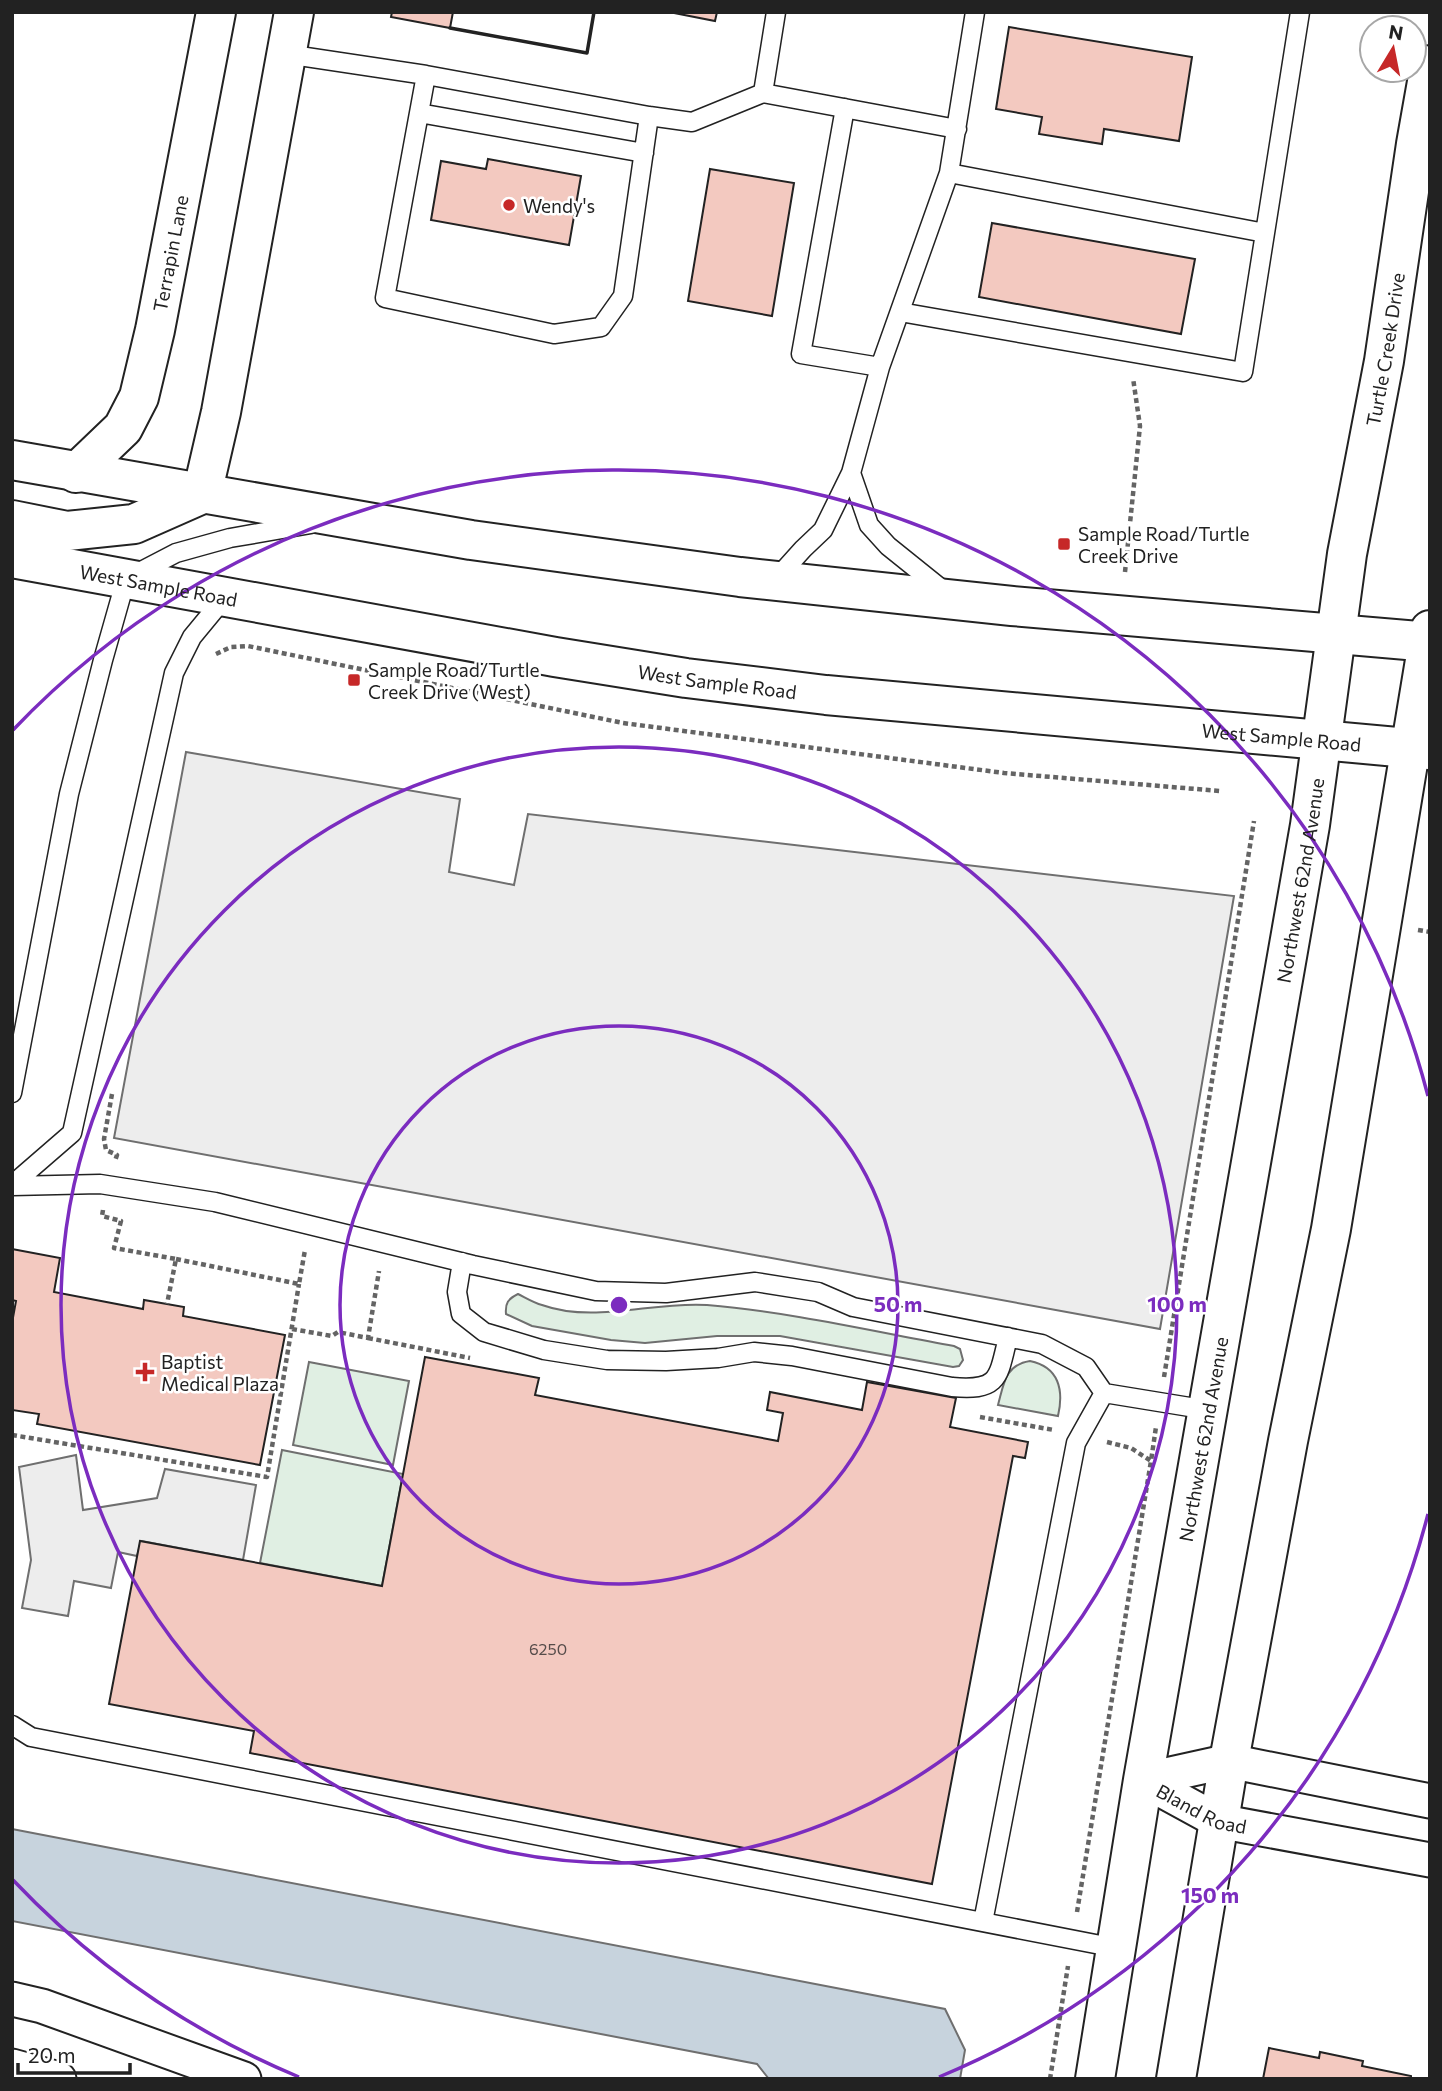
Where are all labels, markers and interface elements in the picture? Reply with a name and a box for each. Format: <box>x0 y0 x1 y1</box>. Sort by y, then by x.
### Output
north arrow <box>1358 14 1428 84</box>
text: N <box>1387 19 1405 44</box>
street label: Terrapin Lane <box>147 193 192 313</box>
place label: Wendy's <box>523 194 595 217</box>
marker: Wendy's <box>501 197 517 213</box>
street label: Turtle Creek Drive <box>1360 271 1408 428</box>
place label: Sample Road/Turtle Creek Drive <box>1078 522 1250 567</box>
marker: Sample Road/Turtle Creek Drive <box>1056 536 1072 552</box>
street label: West Sample Road <box>78 559 239 610</box>
place label: Sample Road/Turtle Creek Drive (West) <box>368 658 540 703</box>
street label: West Sample Road <box>636 659 798 703</box>
marker: Sample Road/Turtle Creek Drive (West) <box>346 672 362 688</box>
street label: West Sample Road <box>1201 718 1362 755</box>
street label: Northwest 62nd Avenue <box>1271 776 1328 985</box>
text: 50 m <box>874 1291 922 1316</box>
text: 100 m <box>1147 1291 1207 1316</box>
centre of rings <box>607 1293 631 1317</box>
street label: Northwest 62nd Avenue <box>1173 1335 1232 1543</box>
place label: Baptist Medical Plaza <box>161 1350 279 1395</box>
marker: Baptist Medical Plaza <box>135 1362 155 1382</box>
house number: 6250 <box>529 1639 567 1658</box>
street label: Bland Road <box>1153 1778 1249 1838</box>
text: 150 m <box>1181 1882 1239 1907</box>
scale bar <box>18 2032 130 2076</box>
text: 20 m <box>28 2042 76 2067</box>

